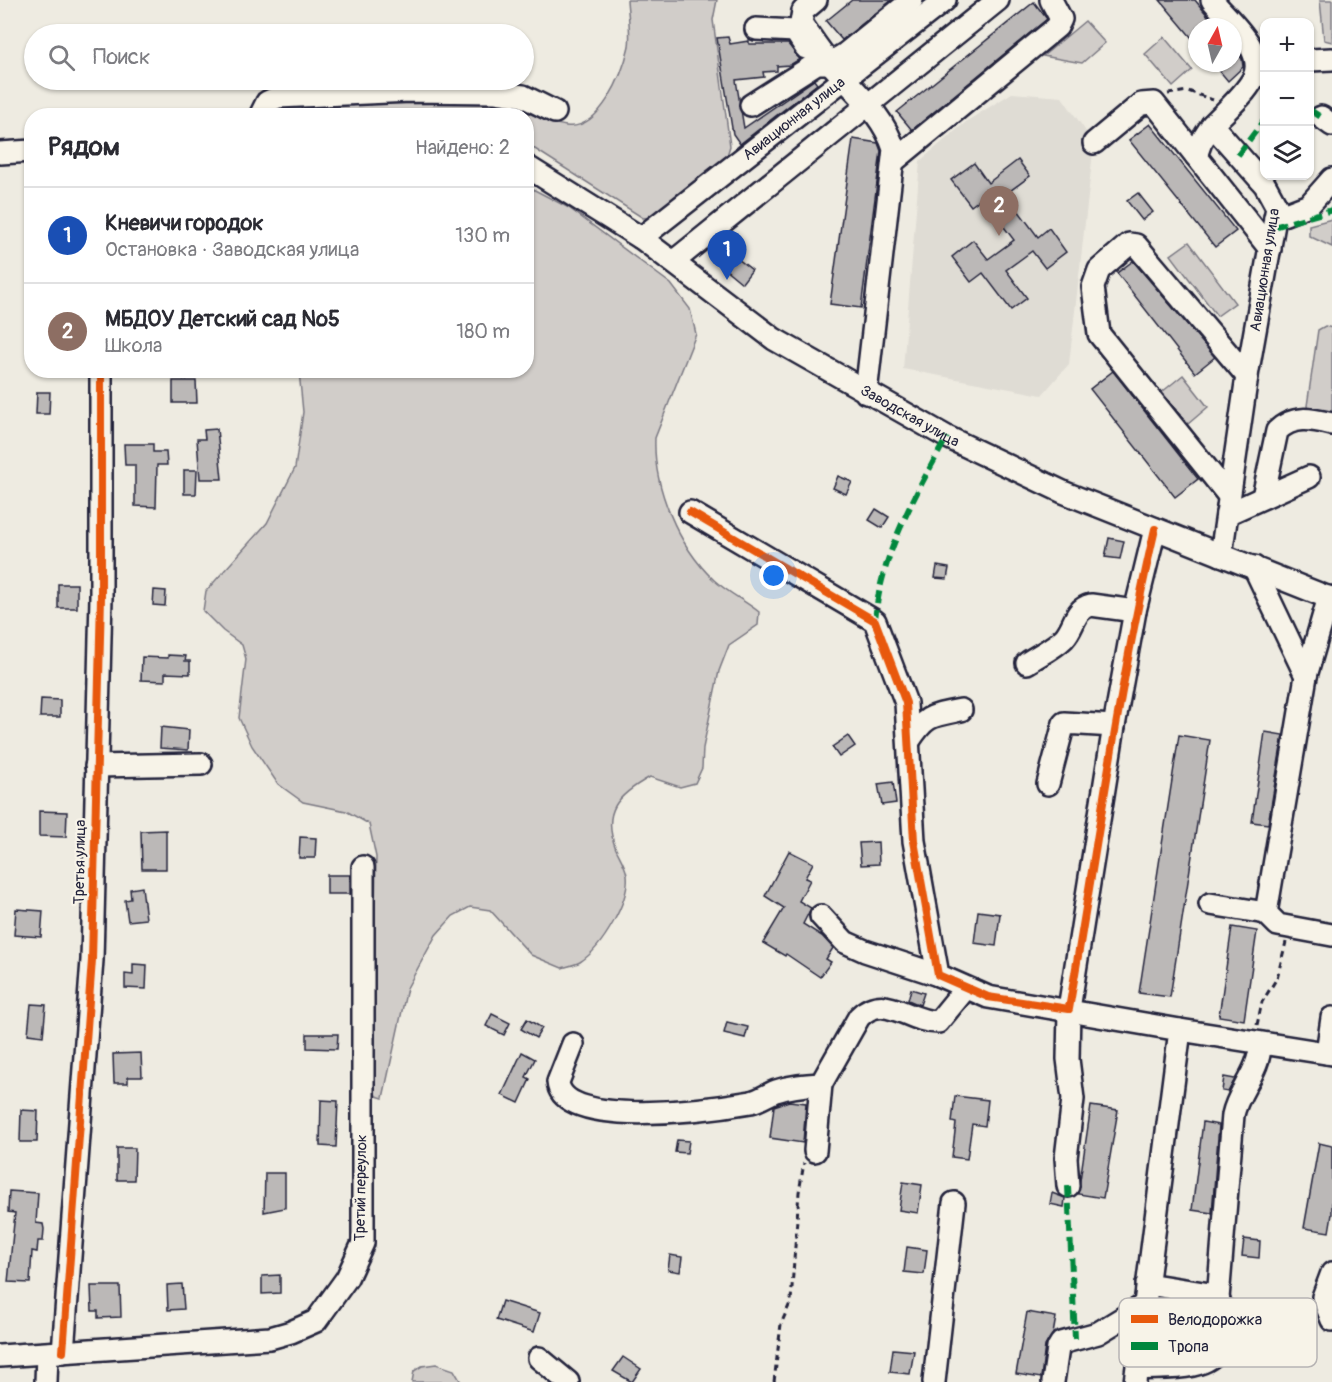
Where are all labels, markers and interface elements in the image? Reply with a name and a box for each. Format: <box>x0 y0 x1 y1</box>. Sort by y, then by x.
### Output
north arrow <box>1188 18 1242 72</box>
map controls <box>1260 18 1314 180</box>
button: + <box>1260 18 1314 72</box>
search box <box>24 24 534 90</box>
icon: search <box>45 41 78 74</box>
text: Поиск <box>93 43 150 71</box>
street label: Авиационная улица <box>739 72 849 164</box>
button: − <box>1260 72 1314 126</box>
button: layers <box>1260 126 1314 180</box>
text: Рядом <box>48 131 120 163</box>
text: Найдено: 2 <box>415 135 510 160</box>
pin: 2 <box>980 186 1018 236</box>
street label: Авиационная улица <box>1246 207 1284 333</box>
text: Кневичи городок <box>105 209 264 237</box>
text: 1 <box>64 223 71 248</box>
text: 130 m <box>455 223 510 248</box>
pin: 1 <box>708 230 746 280</box>
text: Остановка · Заводская улица <box>105 237 359 262</box>
text: МБДОУ Детский сад №5 <box>105 305 340 333</box>
text: 2 <box>62 319 73 344</box>
text: 180 m <box>456 319 510 344</box>
text: Школа <box>105 333 162 358</box>
street label: Заводская улица <box>857 381 963 451</box>
your location <box>759 561 788 590</box>
street label: Третья улица <box>70 819 90 905</box>
street label: Третий переулок <box>351 1134 371 1242</box>
legend <box>1119 1298 1317 1367</box>
text: Велодорожка <box>1168 1310 1262 1330</box>
text: Тропа <box>1168 1337 1209 1357</box>

